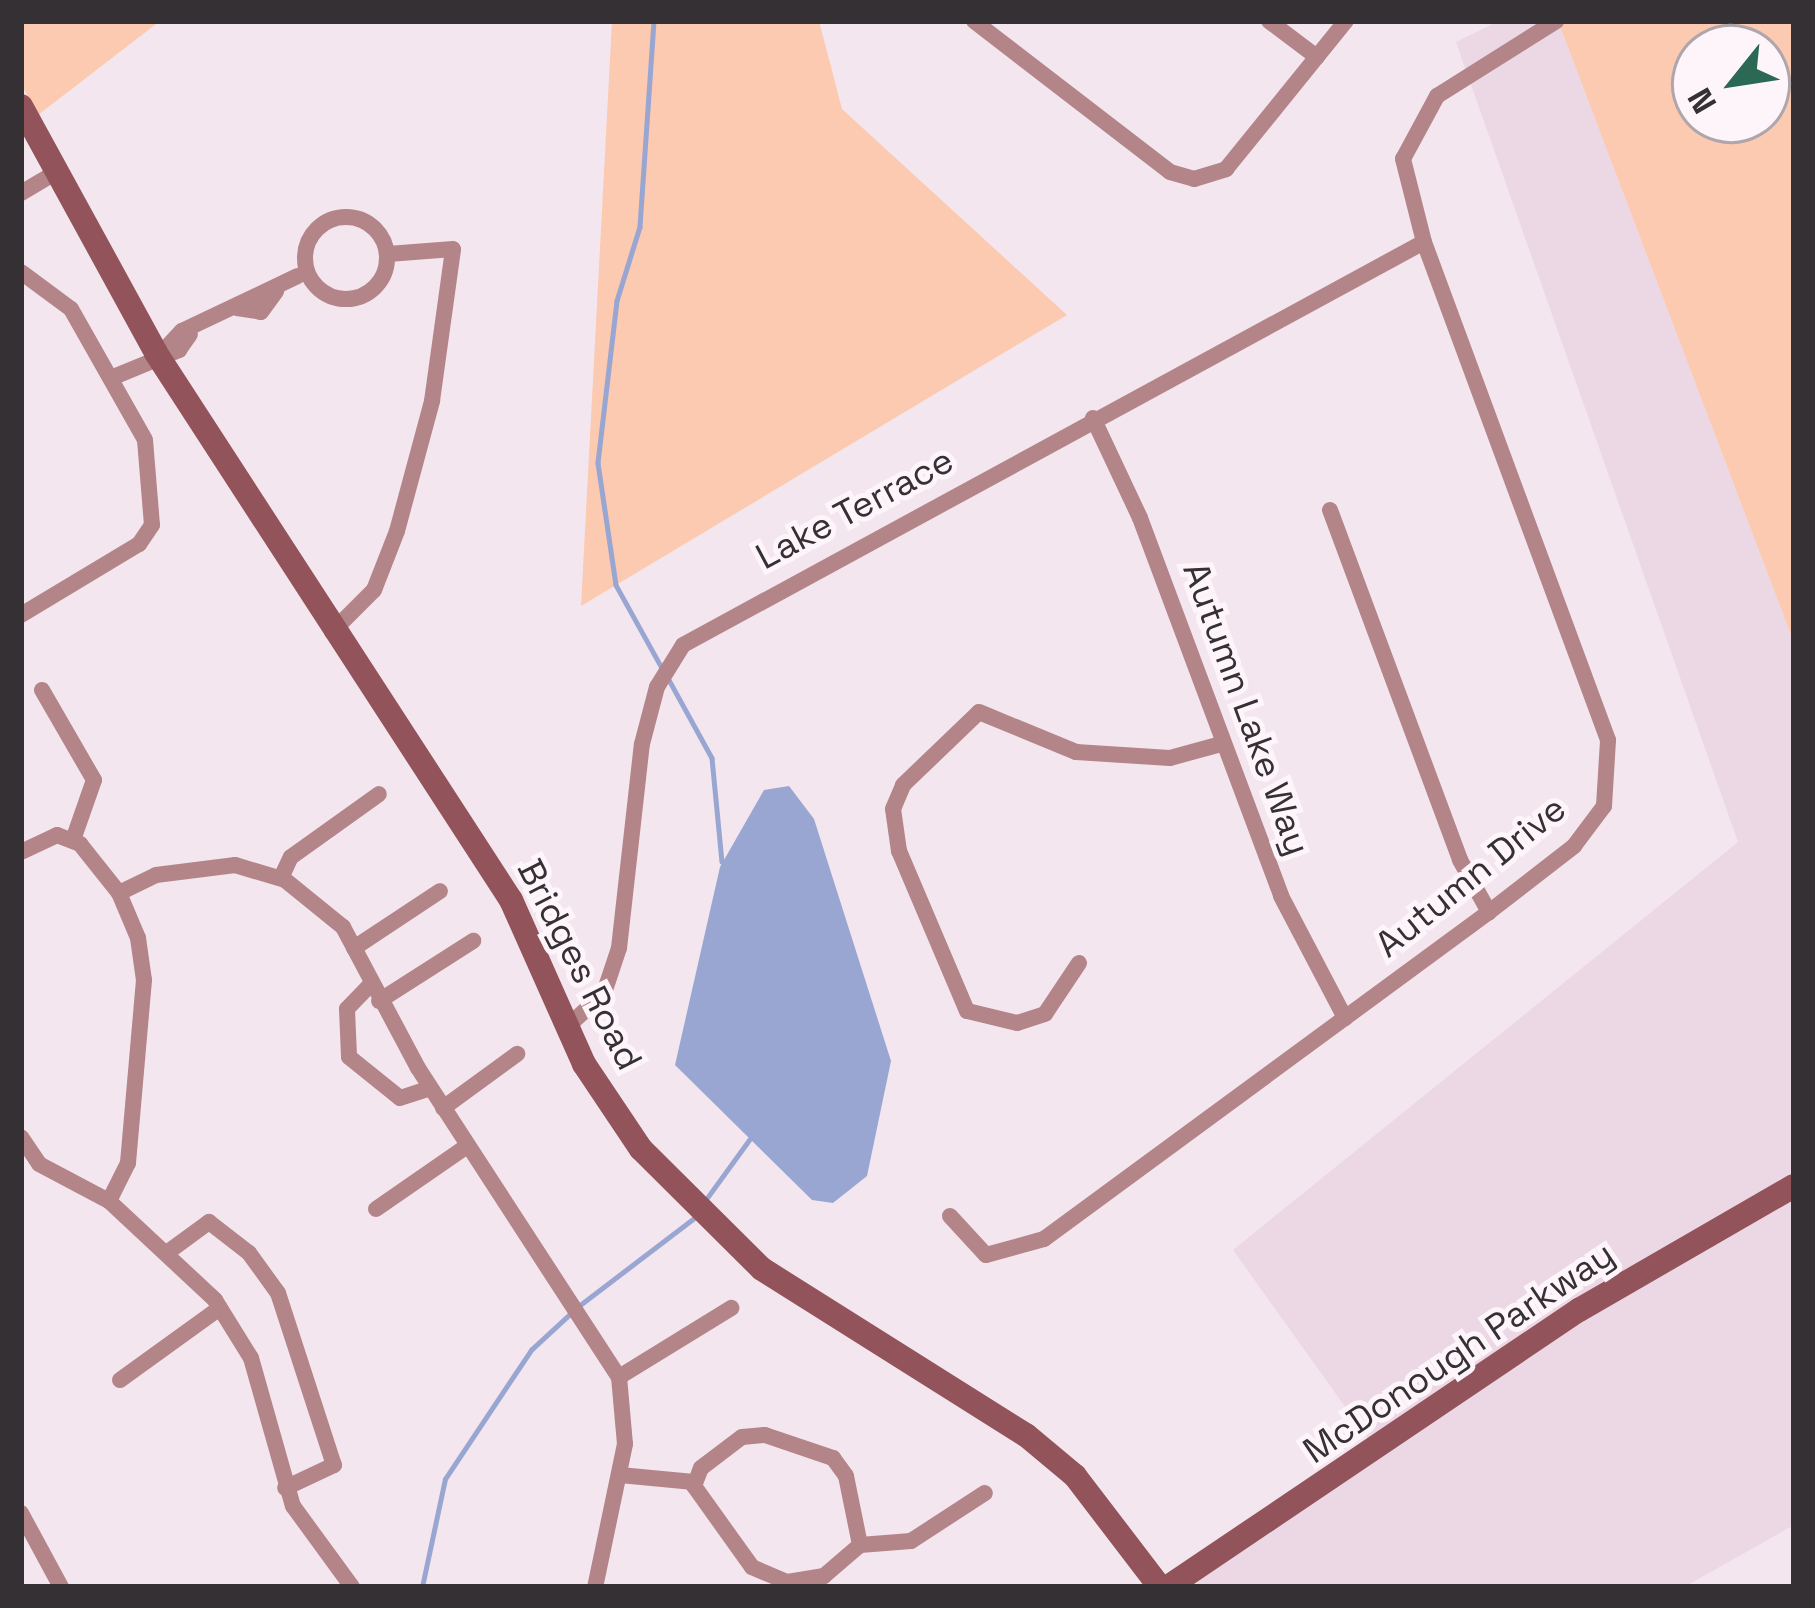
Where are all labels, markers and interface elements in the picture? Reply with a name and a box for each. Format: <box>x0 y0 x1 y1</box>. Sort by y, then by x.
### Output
north arrow <box>1671 24 1791 144</box>
text: N <box>1679 80 1726 121</box>
street label: Lake Terrace <box>749 439 961 579</box>
street label: Autumn Lake Way <box>1173 557 1319 861</box>
street label: Autumn Drive <box>1367 787 1575 967</box>
street label: Bridges Road <box>507 853 651 1077</box>
street label: McDonough Parkway <box>1296 1233 1622 1473</box>

